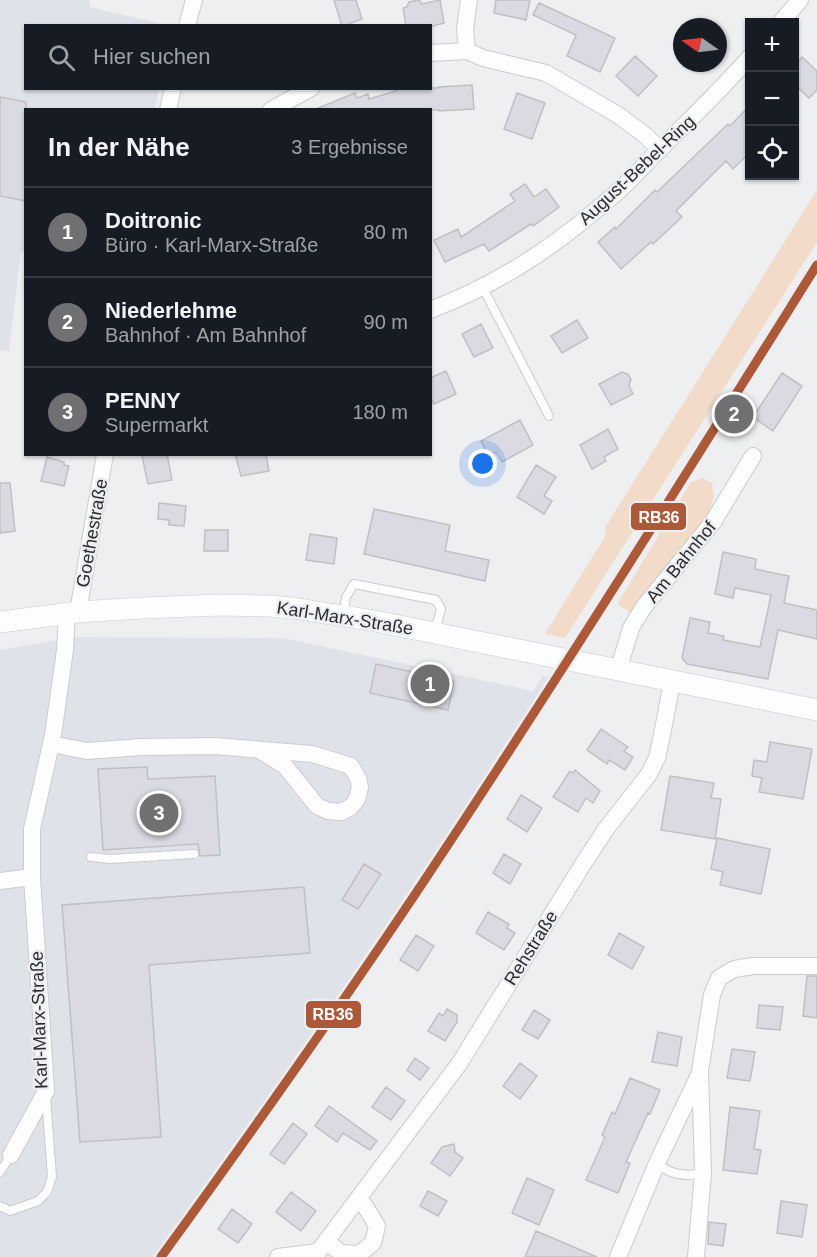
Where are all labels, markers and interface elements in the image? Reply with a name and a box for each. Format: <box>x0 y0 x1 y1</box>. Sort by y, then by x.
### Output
north arrow <box>673 18 727 72</box>
map controls <box>745 18 799 180</box>
button: + <box>745 18 799 72</box>
search box <box>24 24 432 90</box>
icon: search <box>45 41 78 74</box>
text: Hier suchen <box>93 44 210 69</box>
button: − <box>745 72 799 126</box>
street label: August-Bebel-Ring <box>575 111 699 229</box>
button: locate <box>745 126 799 180</box>
text: In der Nähe <box>48 132 190 162</box>
text: 3 Ergebnisse <box>291 136 408 158</box>
text: Doitronic <box>105 208 202 233</box>
text: 1 <box>62 221 73 243</box>
text: 80 m <box>364 221 408 243</box>
text: Büro · Karl-Marx-Straße <box>105 234 318 256</box>
text: Niederlehme <box>105 298 237 323</box>
text: 2 <box>62 311 73 333</box>
text: 90 m <box>364 311 408 333</box>
text: Bahnhof · Am Bahnhof <box>105 324 306 346</box>
text: PENNY <box>105 388 181 413</box>
pin: 2 <box>714 392 754 436</box>
text: 3 <box>62 401 73 423</box>
text: 180 m <box>352 401 408 423</box>
text: Supermarkt <box>105 414 208 436</box>
your location <box>468 449 497 478</box>
street label: Goethestraße <box>73 477 111 589</box>
line badge: RB36 <box>630 502 687 531</box>
text: RB36 <box>639 509 680 526</box>
street label: Am Bahnhof <box>642 516 721 607</box>
street label: Karl-Marx-Straße <box>275 597 415 639</box>
pin: 1 <box>410 662 450 706</box>
pin: 3 <box>140 790 178 836</box>
street label: Rehstraße <box>500 907 562 989</box>
street label: Karl-Marx-Straße <box>27 951 51 1089</box>
line badge: RB36 <box>305 1000 362 1029</box>
text: RB36 <box>313 1006 354 1023</box>

